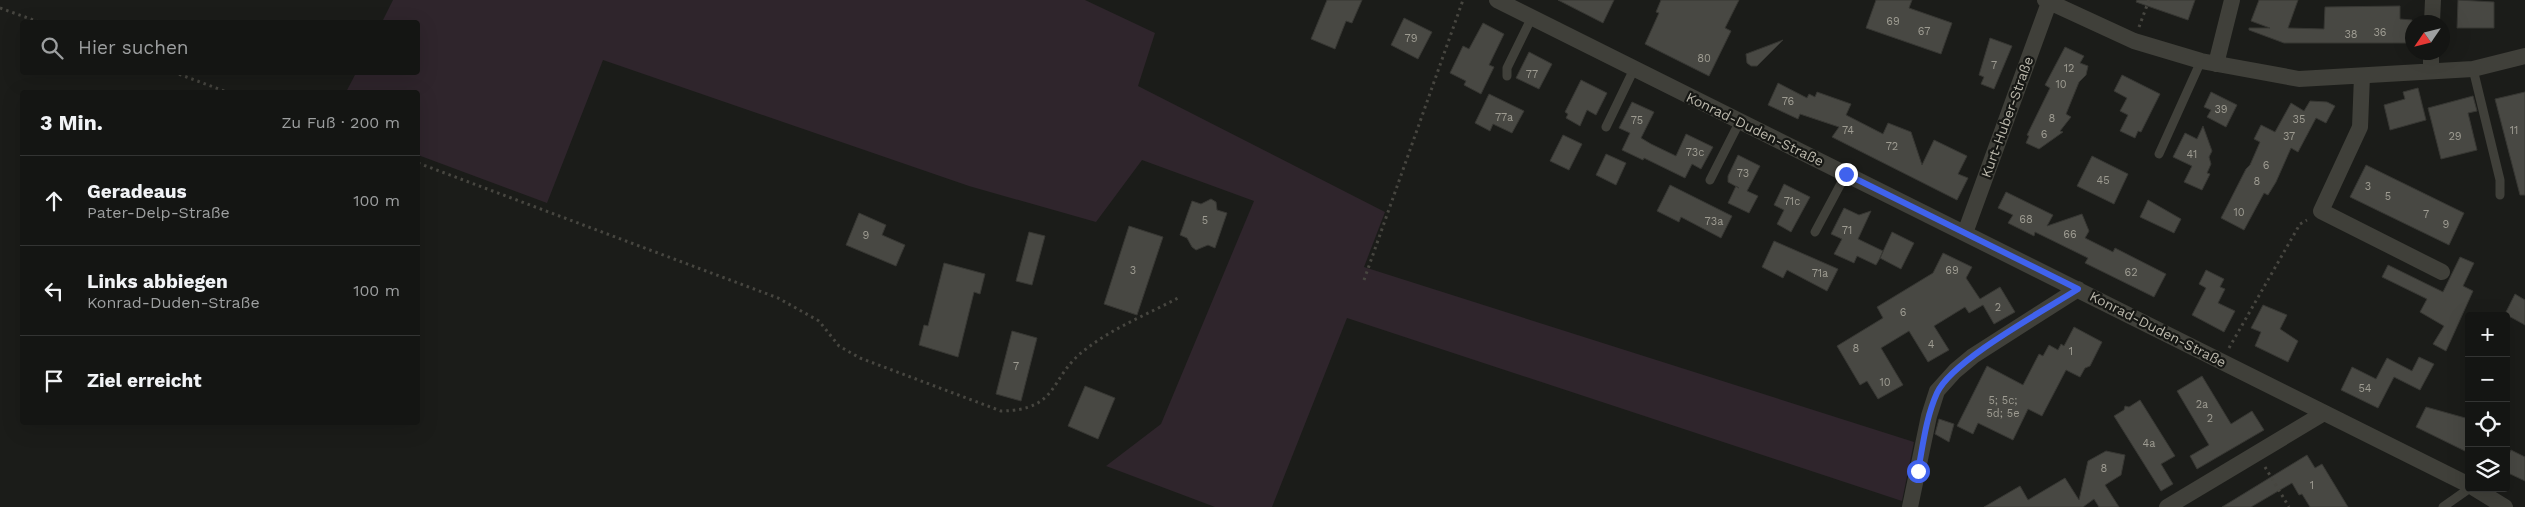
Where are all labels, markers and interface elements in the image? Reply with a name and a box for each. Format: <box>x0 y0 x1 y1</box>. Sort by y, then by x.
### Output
house number: 69 <box>1886 15 1900 28</box>
north arrow <box>2405 15 2450 60</box>
search box <box>20 20 420 75</box>
house number: 67 <box>1918 25 1930 38</box>
house number: 36 <box>2373 26 2387 39</box>
house number: 38 <box>2344 28 2358 41</box>
house number: 79 <box>1405 32 1418 45</box>
icon: search <box>38 34 66 62</box>
text: Hier suchen <box>78 36 189 59</box>
house number: 80 <box>1697 52 1711 65</box>
street label: Kurt-Huber-Straße <box>1978 54 2036 180</box>
house number: 7 <box>1991 59 1997 72</box>
house number: 12 <box>2064 62 2074 75</box>
house number: 77 <box>1526 68 1538 81</box>
house number: 10 <box>2055 78 2067 91</box>
street label: Konrad-Duden-Straße <box>1684 89 1826 169</box>
house number: 76 <box>1782 95 1795 108</box>
house number: 39 <box>2214 103 2228 116</box>
text: 3 Min. <box>40 110 103 135</box>
house number: 77a <box>1495 111 1513 124</box>
house number: 8 <box>2049 112 2056 125</box>
text: Zu Fuß · 200 m <box>282 113 400 132</box>
house number: 35 <box>2293 113 2305 126</box>
house number: 75 <box>1631 114 1643 127</box>
house number: 74 <box>1842 124 1854 137</box>
house number: 11 <box>2510 124 2518 137</box>
house number: 6 <box>2041 128 2048 141</box>
house number: 37 <box>2283 130 2295 143</box>
house number: 29 <box>2448 130 2462 143</box>
house number: 72 <box>1886 140 1898 153</box>
house number: 73c <box>1686 146 1704 159</box>
house number: 41 <box>2187 148 2197 161</box>
house number: 6 <box>2263 159 2270 172</box>
route end <box>1835 163 1858 186</box>
house number: 73 <box>1737 167 1749 180</box>
house number: 45 <box>2096 174 2110 187</box>
house number: 8 <box>2254 175 2261 188</box>
text: Geradeaus <box>87 180 187 203</box>
house number: 3 <box>2365 180 2371 193</box>
icon: ahead <box>40 187 68 215</box>
house number: 5 <box>2385 190 2391 203</box>
text: 100 m <box>353 191 400 210</box>
house number: 71c <box>1784 195 1800 208</box>
text: Pater-Delp-Straße <box>87 203 230 222</box>
house number: 10 <box>2233 206 2245 219</box>
house number: 7 <box>2423 208 2429 221</box>
house number: 68 <box>2019 213 2033 226</box>
house number: 5 <box>1202 214 1208 227</box>
house number: 73a <box>1705 215 1723 228</box>
house number: 9 <box>2443 218 2450 231</box>
house number: 71 <box>1842 224 1852 237</box>
house number: 66 <box>2063 228 2077 241</box>
house number: 9 <box>863 229 870 242</box>
house number: 3 <box>1130 264 1136 277</box>
house number: 69 <box>1945 264 1959 277</box>
house number: 62 <box>2124 266 2138 279</box>
house number: 71a <box>1812 267 1828 280</box>
text: Links abbiegen <box>87 270 228 293</box>
icon: left <box>40 277 68 305</box>
text: 100 m <box>353 281 400 300</box>
street label: Konrad-Duden-Straße <box>2087 288 2229 370</box>
text: Konrad-Duden-Straße <box>87 293 260 312</box>
house number: 2 <box>1995 301 2001 314</box>
house number: 6 <box>1900 306 1907 319</box>
map controls <box>2465 312 2510 492</box>
button: + <box>2465 312 2510 357</box>
house number: 4 <box>1928 338 1935 351</box>
house number: 8 <box>1853 342 1860 355</box>
house number: 1 <box>2069 345 2073 358</box>
button: − <box>2465 357 2510 402</box>
house number: 7 <box>1013 360 1019 373</box>
icon: arrive <box>40 367 68 395</box>
text: Ziel erreicht <box>87 369 202 392</box>
house number: 10 <box>1879 376 1891 389</box>
house number: 54 <box>2358 382 2372 395</box>
house number: 5; 5c; 5d; 5e <box>1986 394 2020 420</box>
house number: 2a <box>2196 398 2208 411</box>
button: locate <box>2465 402 2510 447</box>
house number: 2 <box>2207 412 2213 425</box>
house number: 4a <box>2143 437 2155 450</box>
button: layers <box>2465 447 2510 492</box>
route start <box>1907 460 1930 483</box>
house number: 8 <box>2101 462 2108 475</box>
house number: 1 <box>2310 479 2314 492</box>

